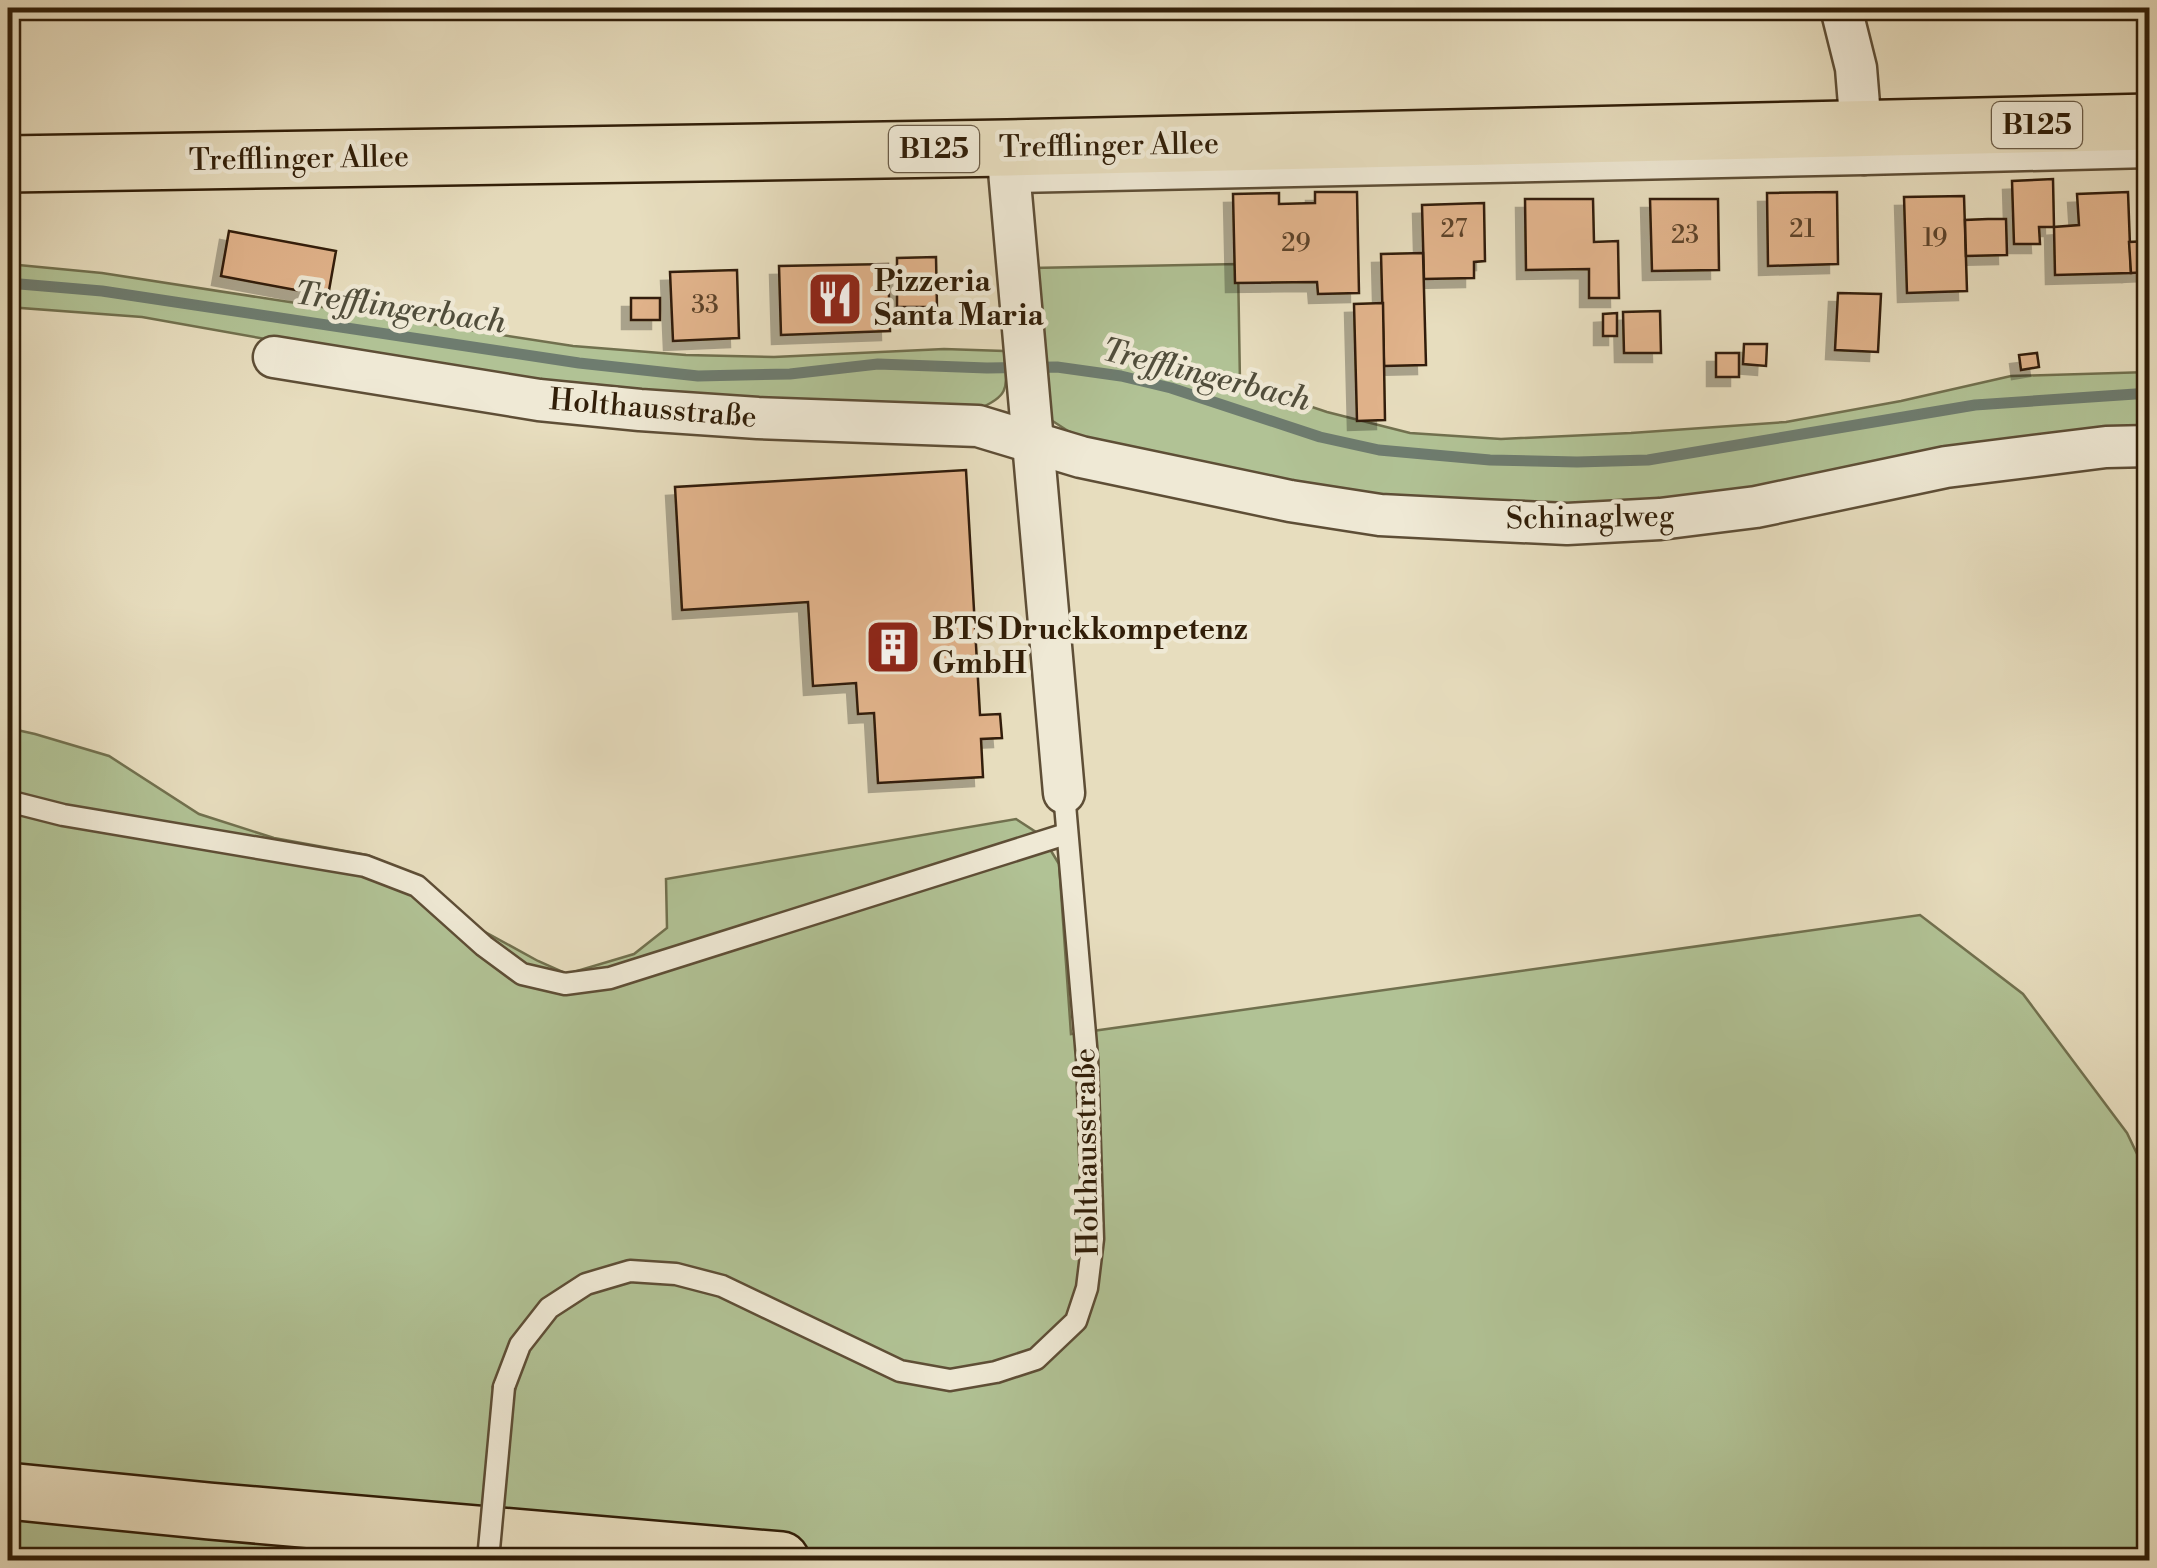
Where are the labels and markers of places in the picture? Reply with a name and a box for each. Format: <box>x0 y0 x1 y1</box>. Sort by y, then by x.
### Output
place label: Pizzeria Santa Maria <box>874 263 1044 335</box>
restaurant icon: Pizzeria Santa Maria <box>805 269 865 329</box>
place label: BTS Druckkompetenz GmbH <box>932 611 1248 683</box>
building icon: BTS Druckkompetenz GmbH <box>863 617 923 677</box>

